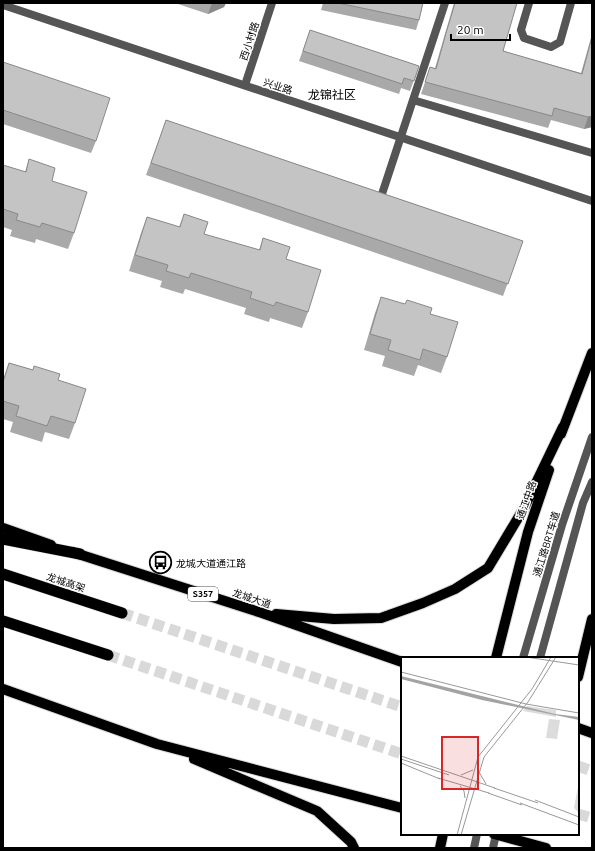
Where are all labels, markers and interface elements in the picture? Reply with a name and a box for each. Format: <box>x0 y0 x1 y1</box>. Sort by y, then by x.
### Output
scale bar <box>451 16 510 42</box>
street label: 西小村路 <box>238 20 261 62</box>
text: 20 m <box>457 23 484 36</box>
street label: 兴业路 <box>262 77 294 96</box>
district label: 龙锦社区 <box>308 88 356 101</box>
street label: 通江中路 <box>515 479 538 521</box>
street label: 通江路BRT车道 <box>531 510 562 578</box>
bus stop icon: 龙城大道通江路 <box>148 550 174 576</box>
place label: 龙城大道通江路 <box>176 558 246 569</box>
street label: 龙城高架 <box>45 571 87 594</box>
road number: S357 <box>188 587 218 601</box>
street label: 龙城大道 <box>231 587 273 610</box>
inset map <box>401 657 579 835</box>

